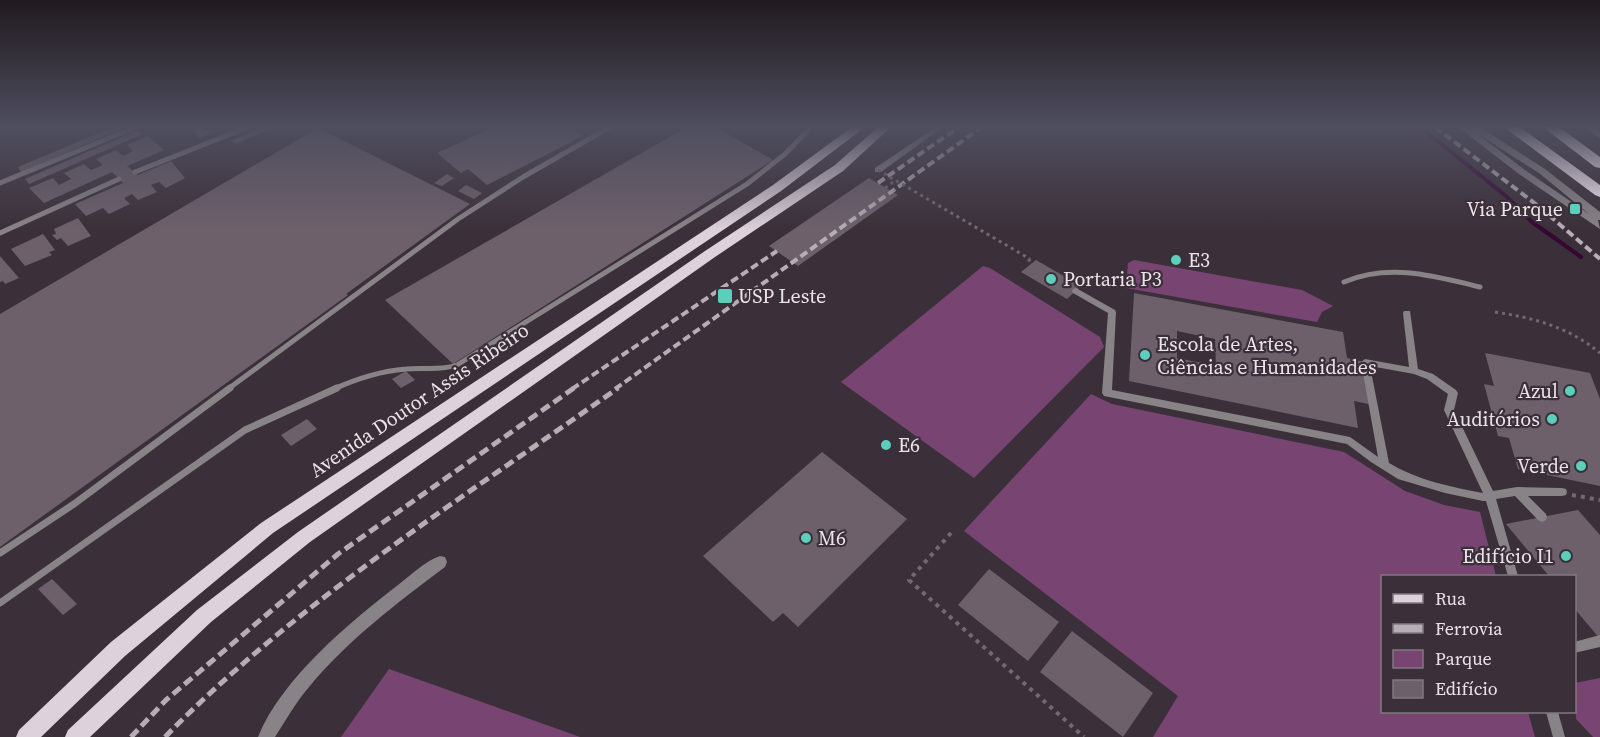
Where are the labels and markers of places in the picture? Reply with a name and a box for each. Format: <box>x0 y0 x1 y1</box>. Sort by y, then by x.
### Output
place label: Via Parque <box>1466 195 1563 223</box>
marker: Via Parque <box>1568 202 1582 216</box>
place label: E3 <box>1188 246 1210 274</box>
marker: E3 <box>1169 253 1183 267</box>
place label: Portaria P3 <box>1063 265 1162 293</box>
marker: Portaria P3 <box>1044 272 1058 286</box>
place label: USP Leste <box>738 282 826 310</box>
marker: USP Leste <box>716 287 734 305</box>
place label: Escola de Artes, Ciências e Humanidades <box>1157 330 1377 381</box>
marker: Escola de Artes, Ciências e Humanidades <box>1138 348 1152 362</box>
place label: Azul <box>1518 377 1558 405</box>
marker: Azul <box>1563 384 1577 398</box>
place label: Auditórios <box>1447 405 1540 433</box>
marker: Auditórios <box>1545 412 1559 426</box>
place label: E6 <box>898 431 920 459</box>
marker: E6 <box>879 438 893 452</box>
place label: Verde <box>1517 452 1569 480</box>
marker: Verde <box>1574 459 1588 473</box>
place label: M6 <box>818 524 846 552</box>
marker: M6 <box>799 531 813 545</box>
place label: Edifício I1 <box>1462 542 1554 570</box>
marker: Edifício I1 <box>1559 549 1573 563</box>

